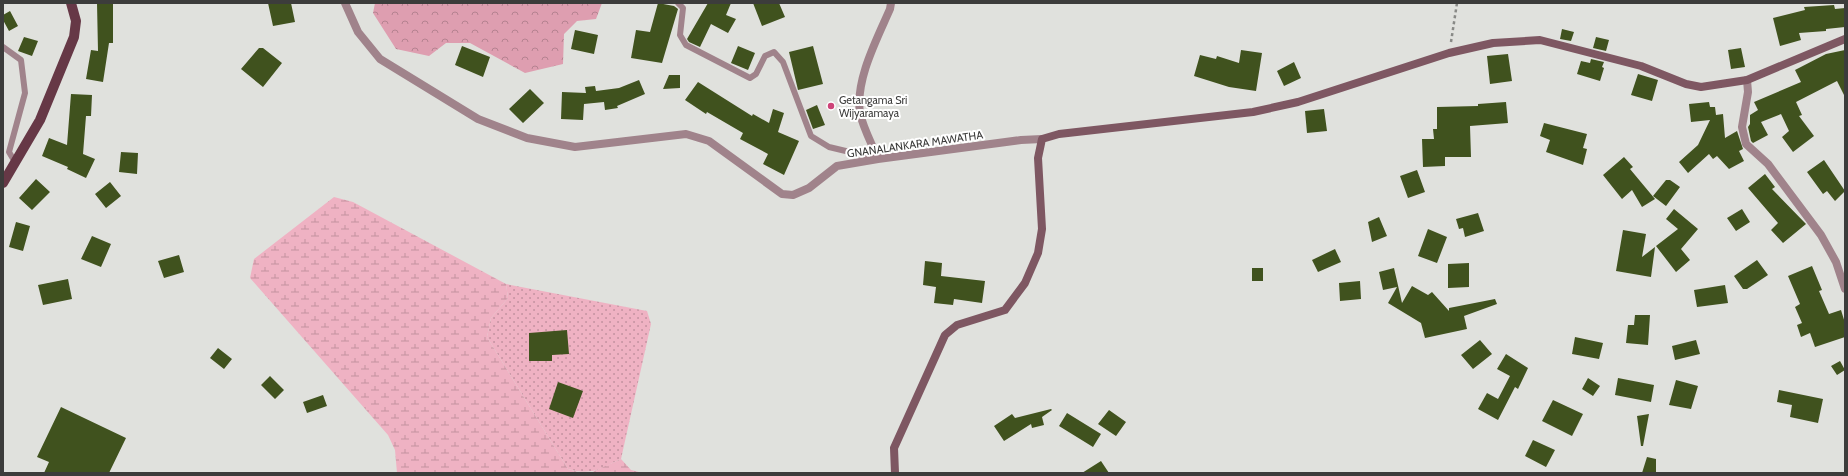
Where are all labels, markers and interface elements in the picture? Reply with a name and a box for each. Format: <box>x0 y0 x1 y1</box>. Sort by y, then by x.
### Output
place label: Getangama Sri Wijyaramaya <box>839 93 907 120</box>
marker: Getangama Sri Wijyaramaya <box>826 101 836 111</box>
street label: GNANALANKARA MAWATHA <box>846 127 984 160</box>

